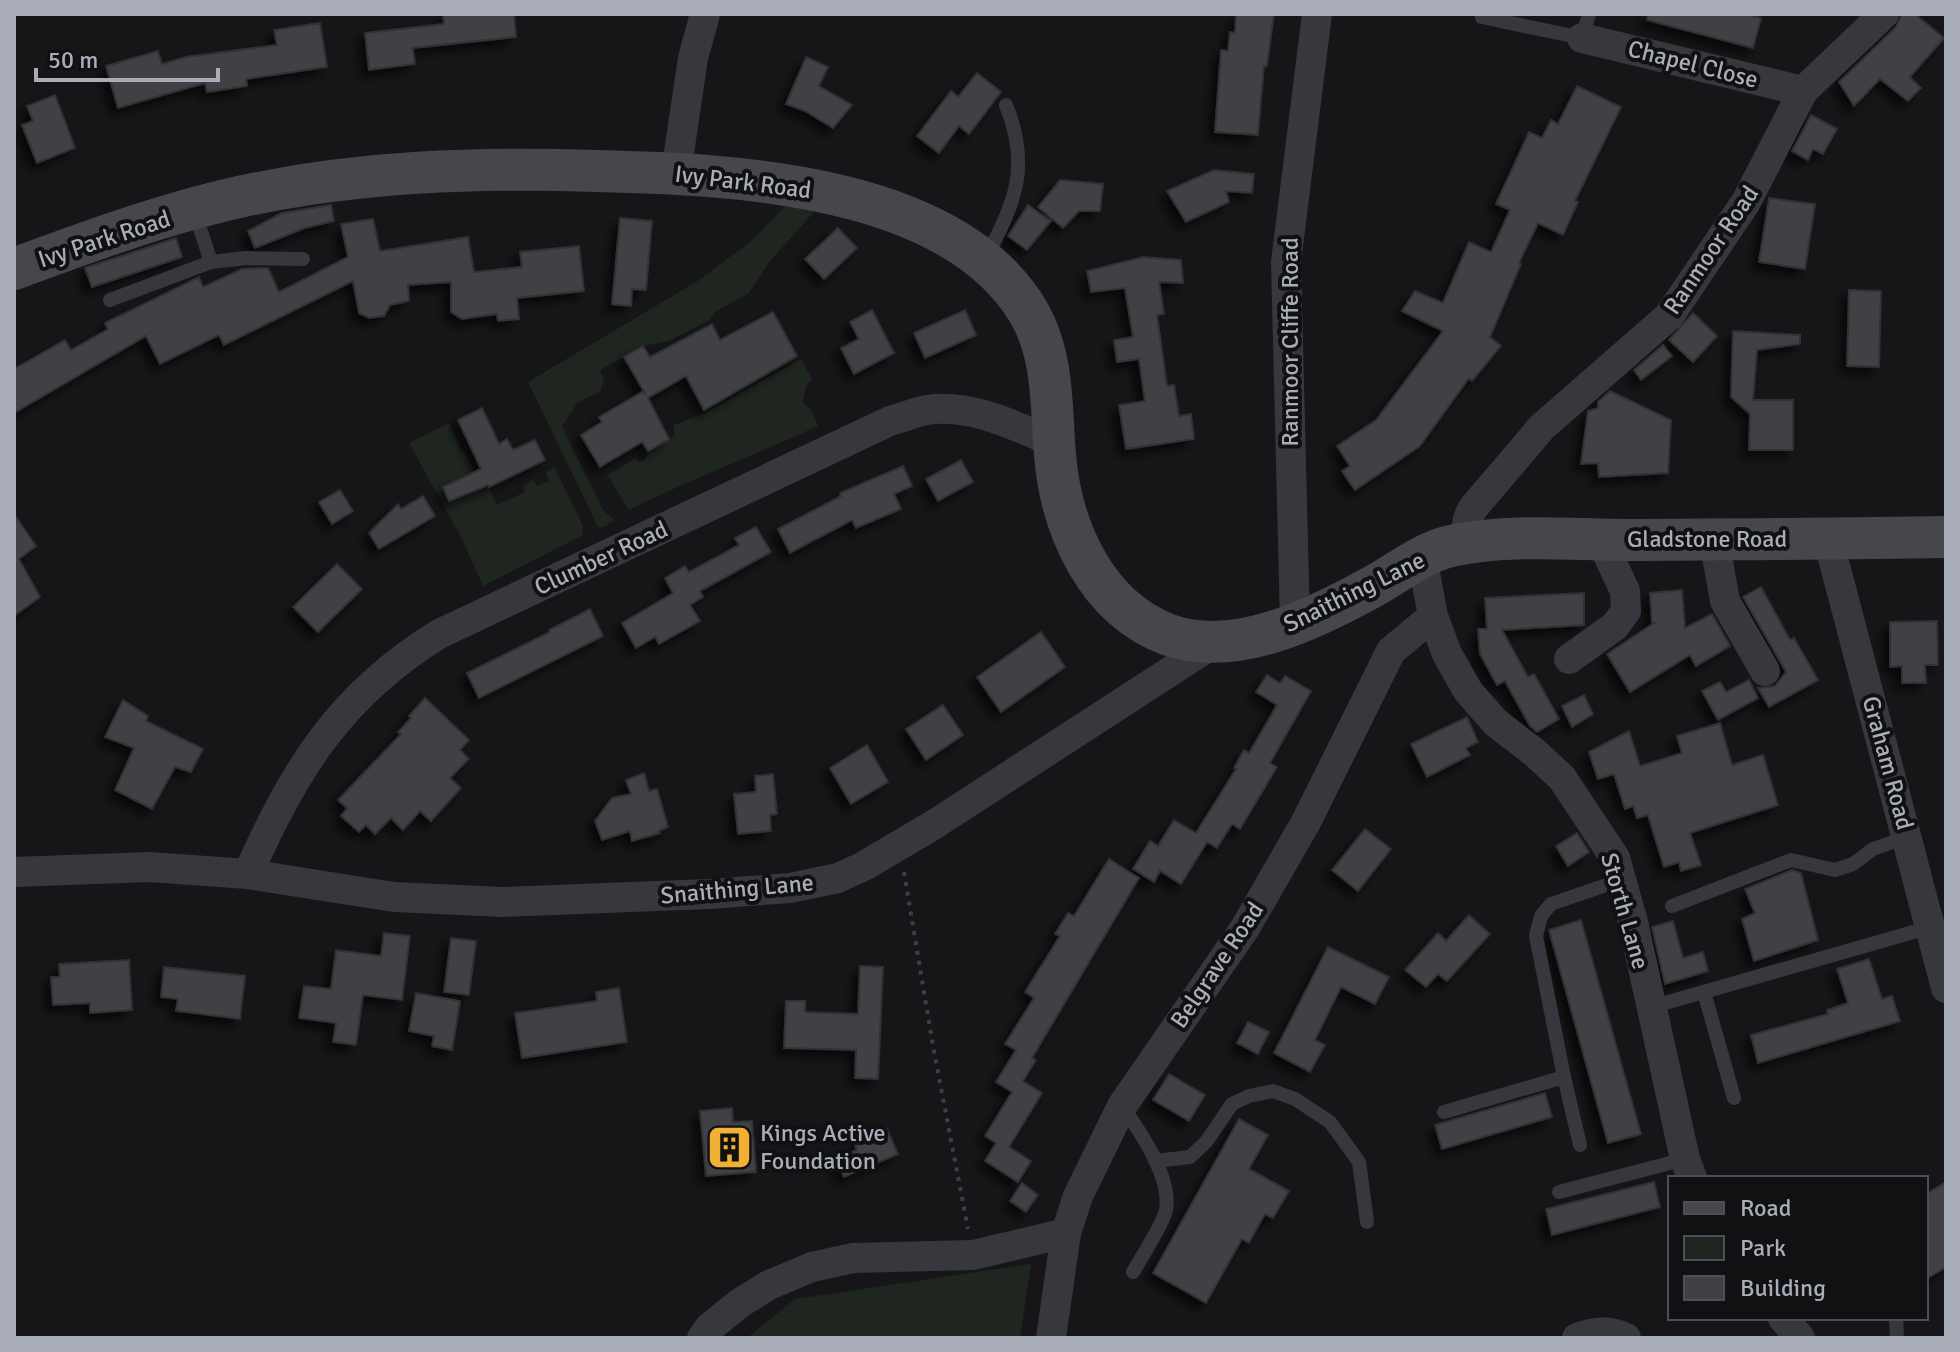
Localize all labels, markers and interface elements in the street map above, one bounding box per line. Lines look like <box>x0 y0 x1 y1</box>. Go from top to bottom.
scale bar <box>36 32 218 82</box>
street label: Chapel Close <box>1625 33 1761 95</box>
text: 50 m <box>48 45 98 75</box>
street label: Ivy Park Road <box>673 159 813 205</box>
street label: Ranmoor Road <box>1657 180 1765 320</box>
street label: Ivy Park Road <box>34 204 174 274</box>
street label: Ranmoor Cliffe Road <box>1275 237 1305 447</box>
street label: Clumber Road <box>530 514 672 602</box>
street label: Gladstone Road <box>1627 524 1787 554</box>
street label: Snaithing Lane <box>1278 545 1430 639</box>
street label: Graham Road <box>1856 693 1920 833</box>
street label: Storth Lane <box>1594 849 1656 973</box>
street label: Snaithing Lane <box>659 867 815 911</box>
street label: Belgrave Road <box>1164 896 1270 1034</box>
place label: Kings Active Foundation <box>760 1118 886 1176</box>
building icon: Kings Active Foundation <box>705 1123 753 1171</box>
legend <box>1668 1176 1928 1320</box>
text: Road <box>1740 1193 1791 1223</box>
text: Park <box>1740 1233 1786 1263</box>
text: Building <box>1740 1273 1826 1303</box>

